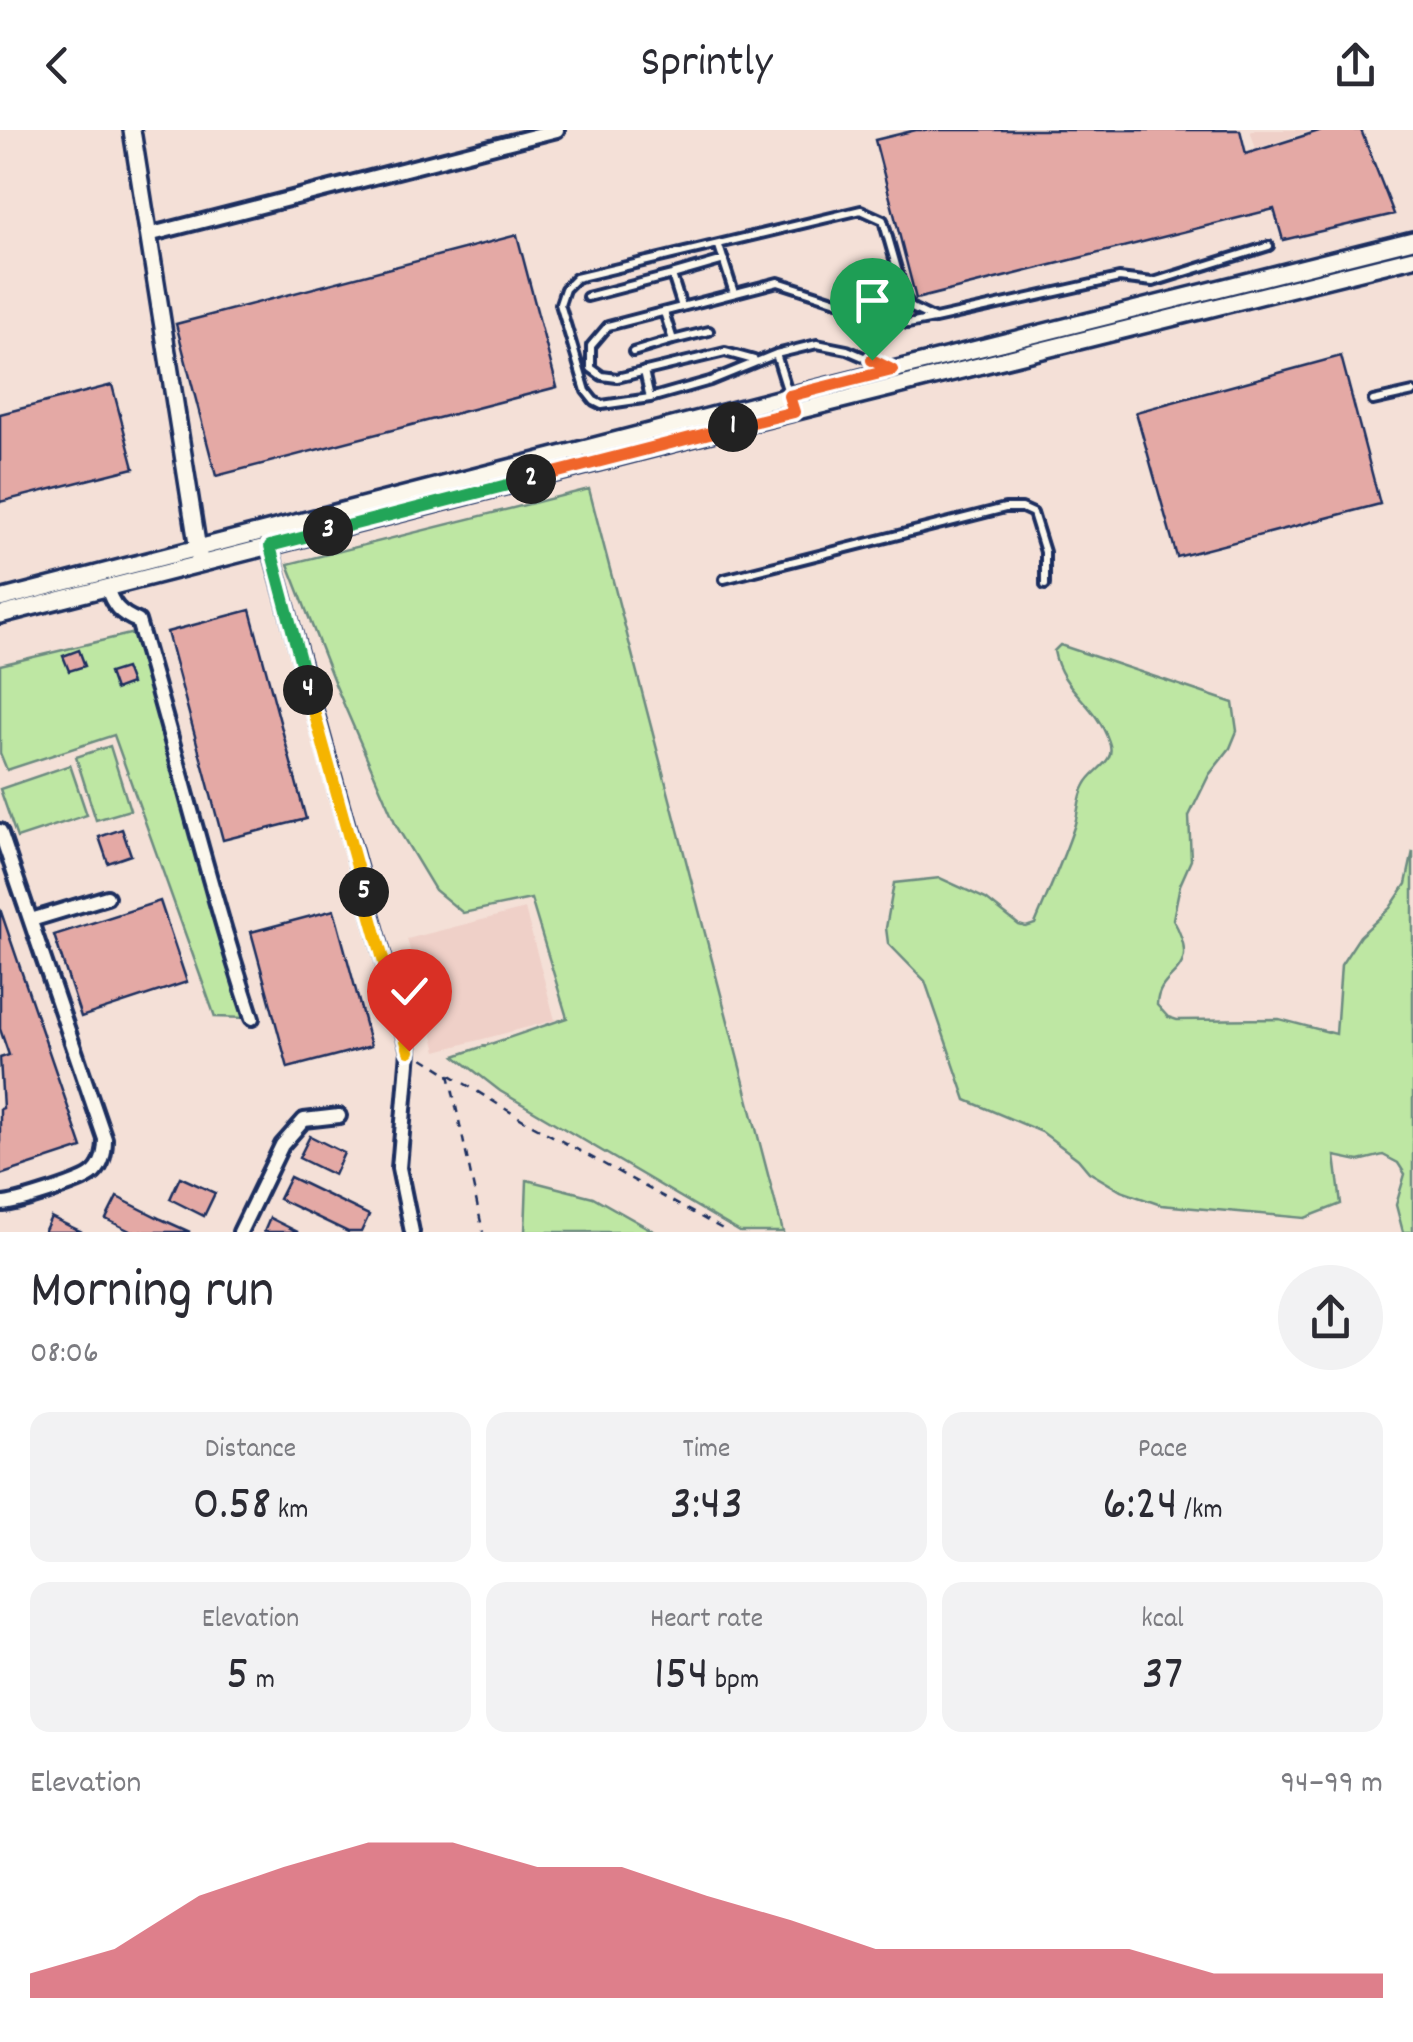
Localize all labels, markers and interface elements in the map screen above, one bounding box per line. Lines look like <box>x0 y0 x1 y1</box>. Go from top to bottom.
text: Sprintly <box>641 33 772 97</box>
icon: back <box>30 38 85 93</box>
icon: share <box>1328 38 1383 93</box>
pin <box>830 258 915 361</box>
icon: arrive <box>845 273 900 328</box>
pin: 1 <box>708 402 758 452</box>
text: 1 <box>730 407 736 447</box>
pin: 2 <box>506 454 556 504</box>
text: 2 <box>525 459 537 499</box>
pin: 3 <box>303 506 353 556</box>
text: 3 <box>322 511 334 551</box>
pin: 4 <box>283 665 333 715</box>
text: 4 <box>302 670 314 710</box>
pin: 5 <box>339 867 389 917</box>
text: 5 <box>358 872 370 912</box>
pin <box>367 949 452 1052</box>
icon: check <box>382 964 437 1019</box>
text: Morning run <box>30 1255 274 1334</box>
button: share <box>1278 1265 1383 1370</box>
text: 08:06 <box>30 1332 99 1378</box>
text: Distance <box>205 1431 296 1471</box>
text: Time <box>683 1431 730 1471</box>
text: Pace <box>1138 1431 1187 1471</box>
text: 0.58 <box>193 1471 271 1543</box>
text: 3:43 <box>670 1471 743 1543</box>
text: 6:24 <box>1102 1471 1178 1543</box>
text: km <box>271 1492 308 1532</box>
text: /km <box>1178 1492 1223 1532</box>
text: Elevation <box>202 1601 299 1641</box>
text: Heart rate <box>650 1601 763 1641</box>
text: kcal <box>1141 1601 1184 1641</box>
text: 5 <box>226 1641 249 1713</box>
text: 154 <box>654 1641 709 1713</box>
text: 37 <box>1142 1641 1183 1713</box>
text: m <box>249 1662 275 1702</box>
text: bpm <box>709 1662 759 1702</box>
text: Elevation <box>30 1762 141 1808</box>
text: 94–99 m <box>1281 1762 1383 1808</box>

